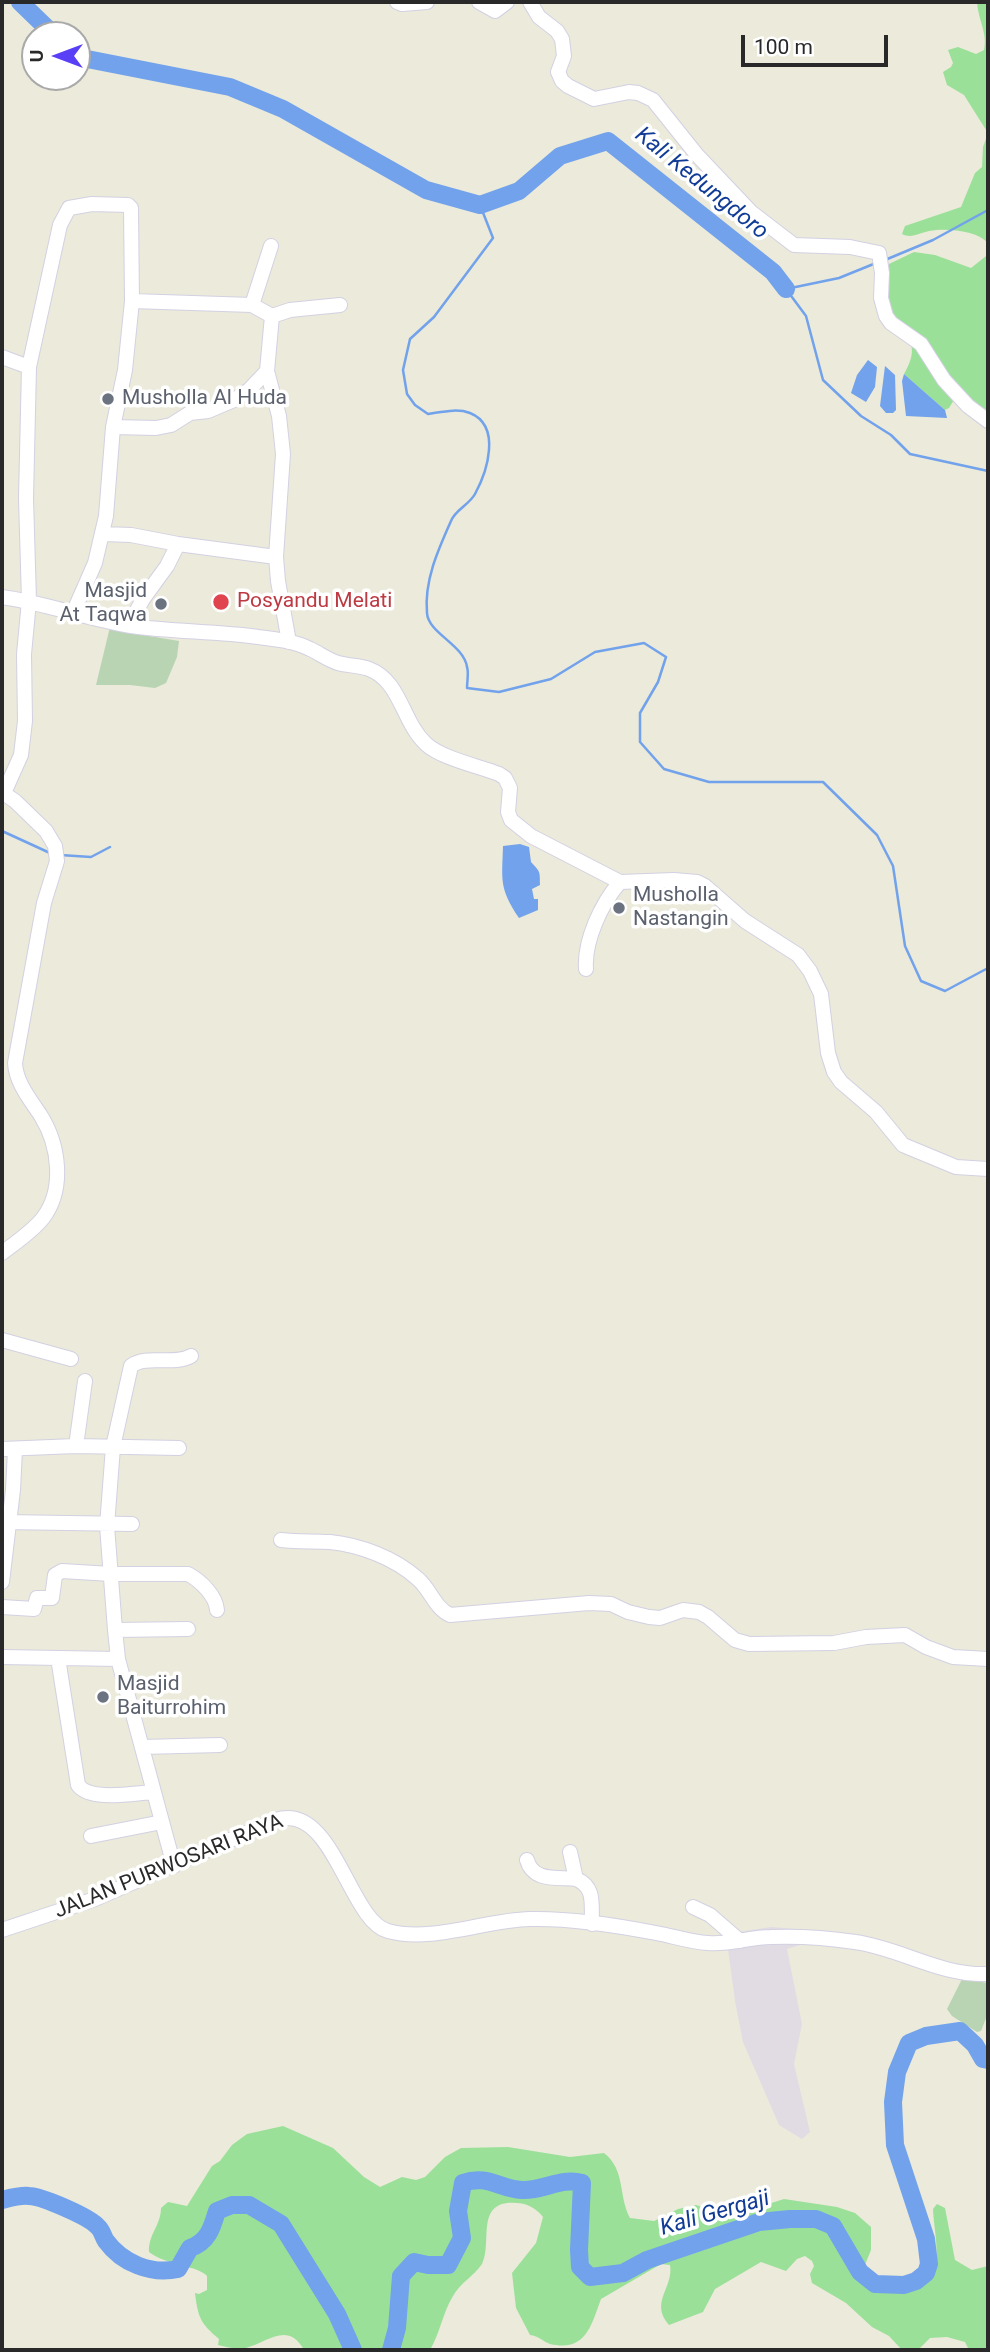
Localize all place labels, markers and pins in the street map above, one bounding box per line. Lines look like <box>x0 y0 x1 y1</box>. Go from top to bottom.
place label: Musholla Al Huda <box>122 386 287 412</box>
marker: Musholla Al Huda <box>100 391 116 407</box>
place label: Masjid At Taqwa <box>59 579 147 629</box>
place label: Posyandu Melati <box>237 589 392 615</box>
marker: Posyandu Melati <box>211 592 231 612</box>
marker: Masjid At Taqwa <box>153 596 169 612</box>
place label: Musholla Nastangin <box>633 883 729 933</box>
marker: Musholla Nastangin <box>611 900 627 916</box>
place label: Masjid Baiturrohim <box>117 1672 226 1722</box>
marker: Masjid Baiturrohim <box>95 1689 111 1705</box>

